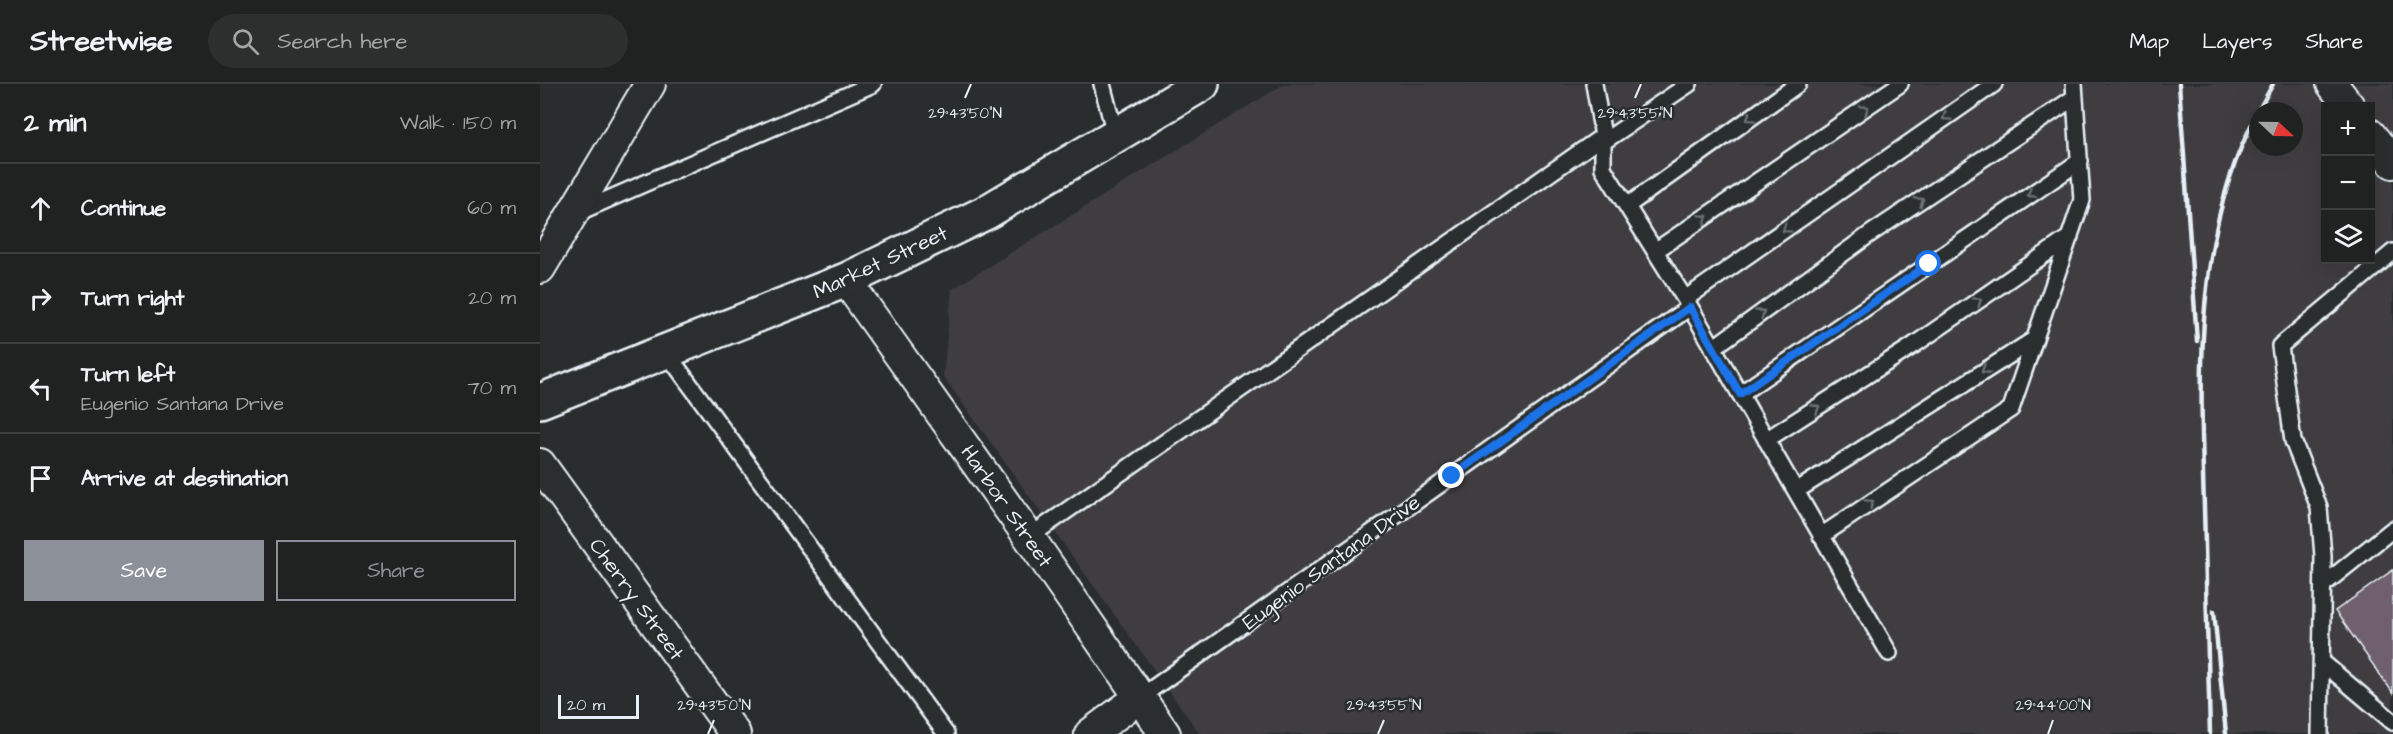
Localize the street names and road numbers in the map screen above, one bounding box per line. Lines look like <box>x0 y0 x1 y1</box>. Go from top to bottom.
street label: Market Street <box>808 218 953 306</box>
street label: Harbor Street <box>954 439 1060 574</box>
street label: Eugenio Santana Drive <box>1237 488 1427 638</box>
street label: Cherry Street <box>581 532 691 668</box>

